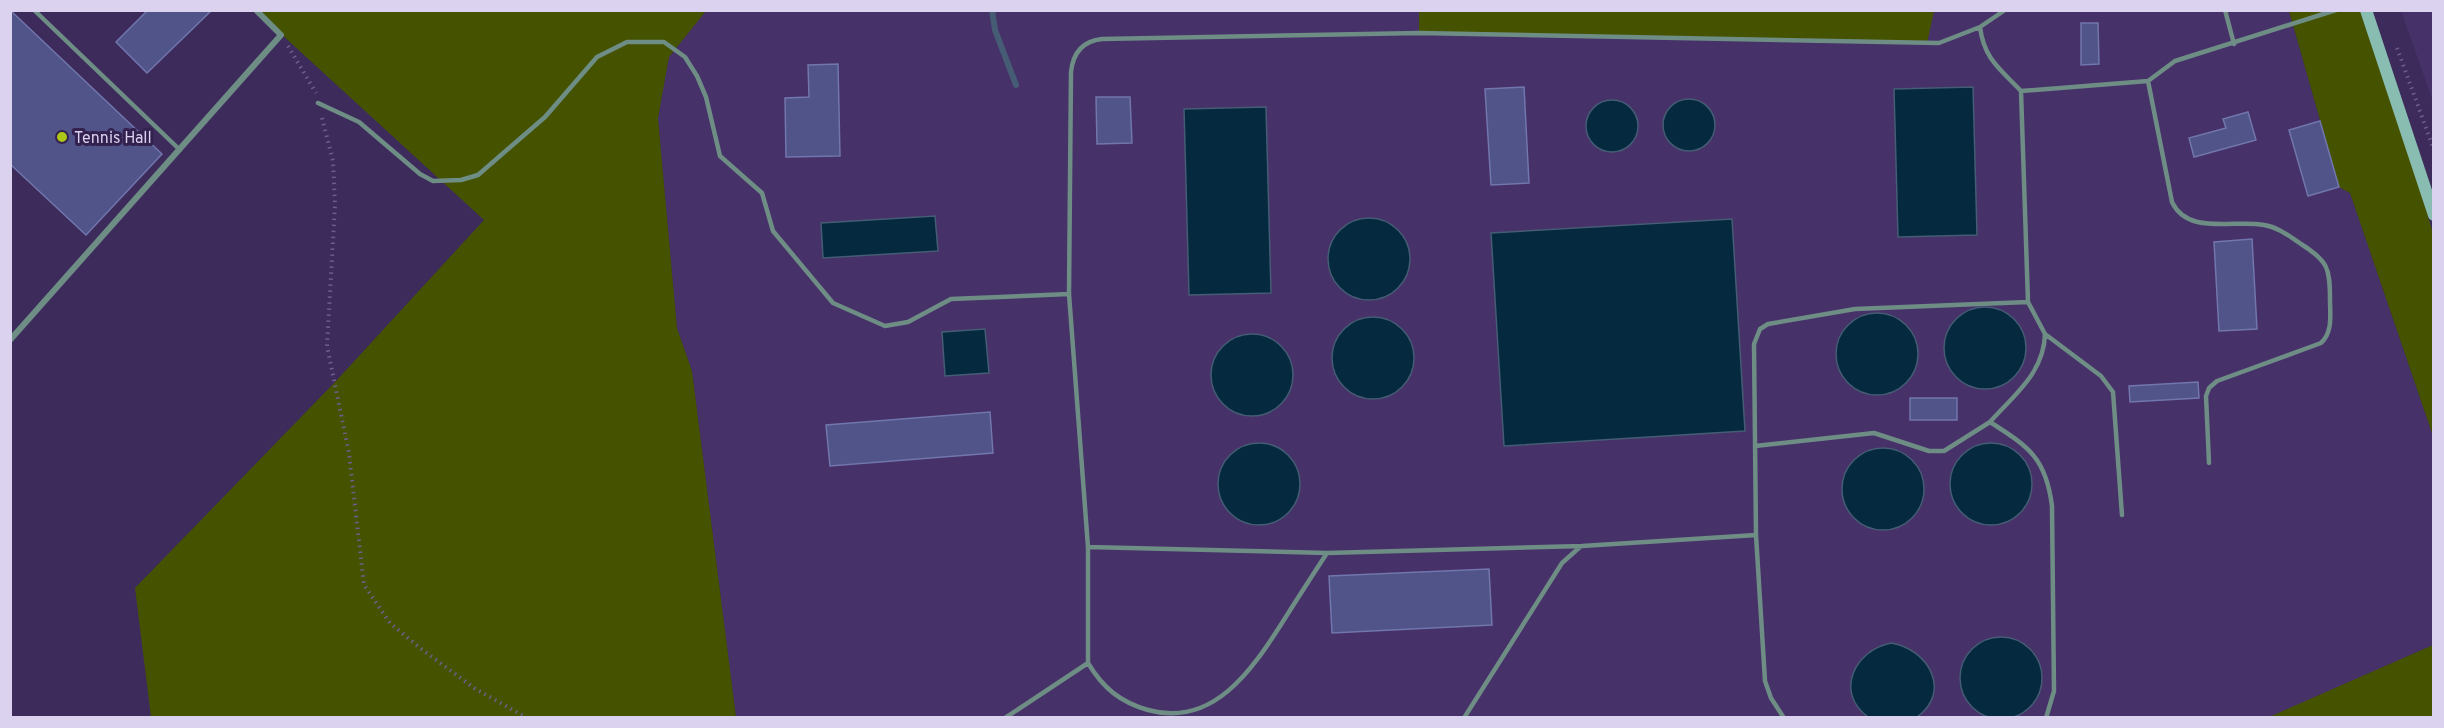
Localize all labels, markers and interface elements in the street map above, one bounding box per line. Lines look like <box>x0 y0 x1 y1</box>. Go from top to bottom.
place label: Tennis Hall <box>74 129 152 149</box>
marker: Tennis Hall <box>55 130 69 144</box>

